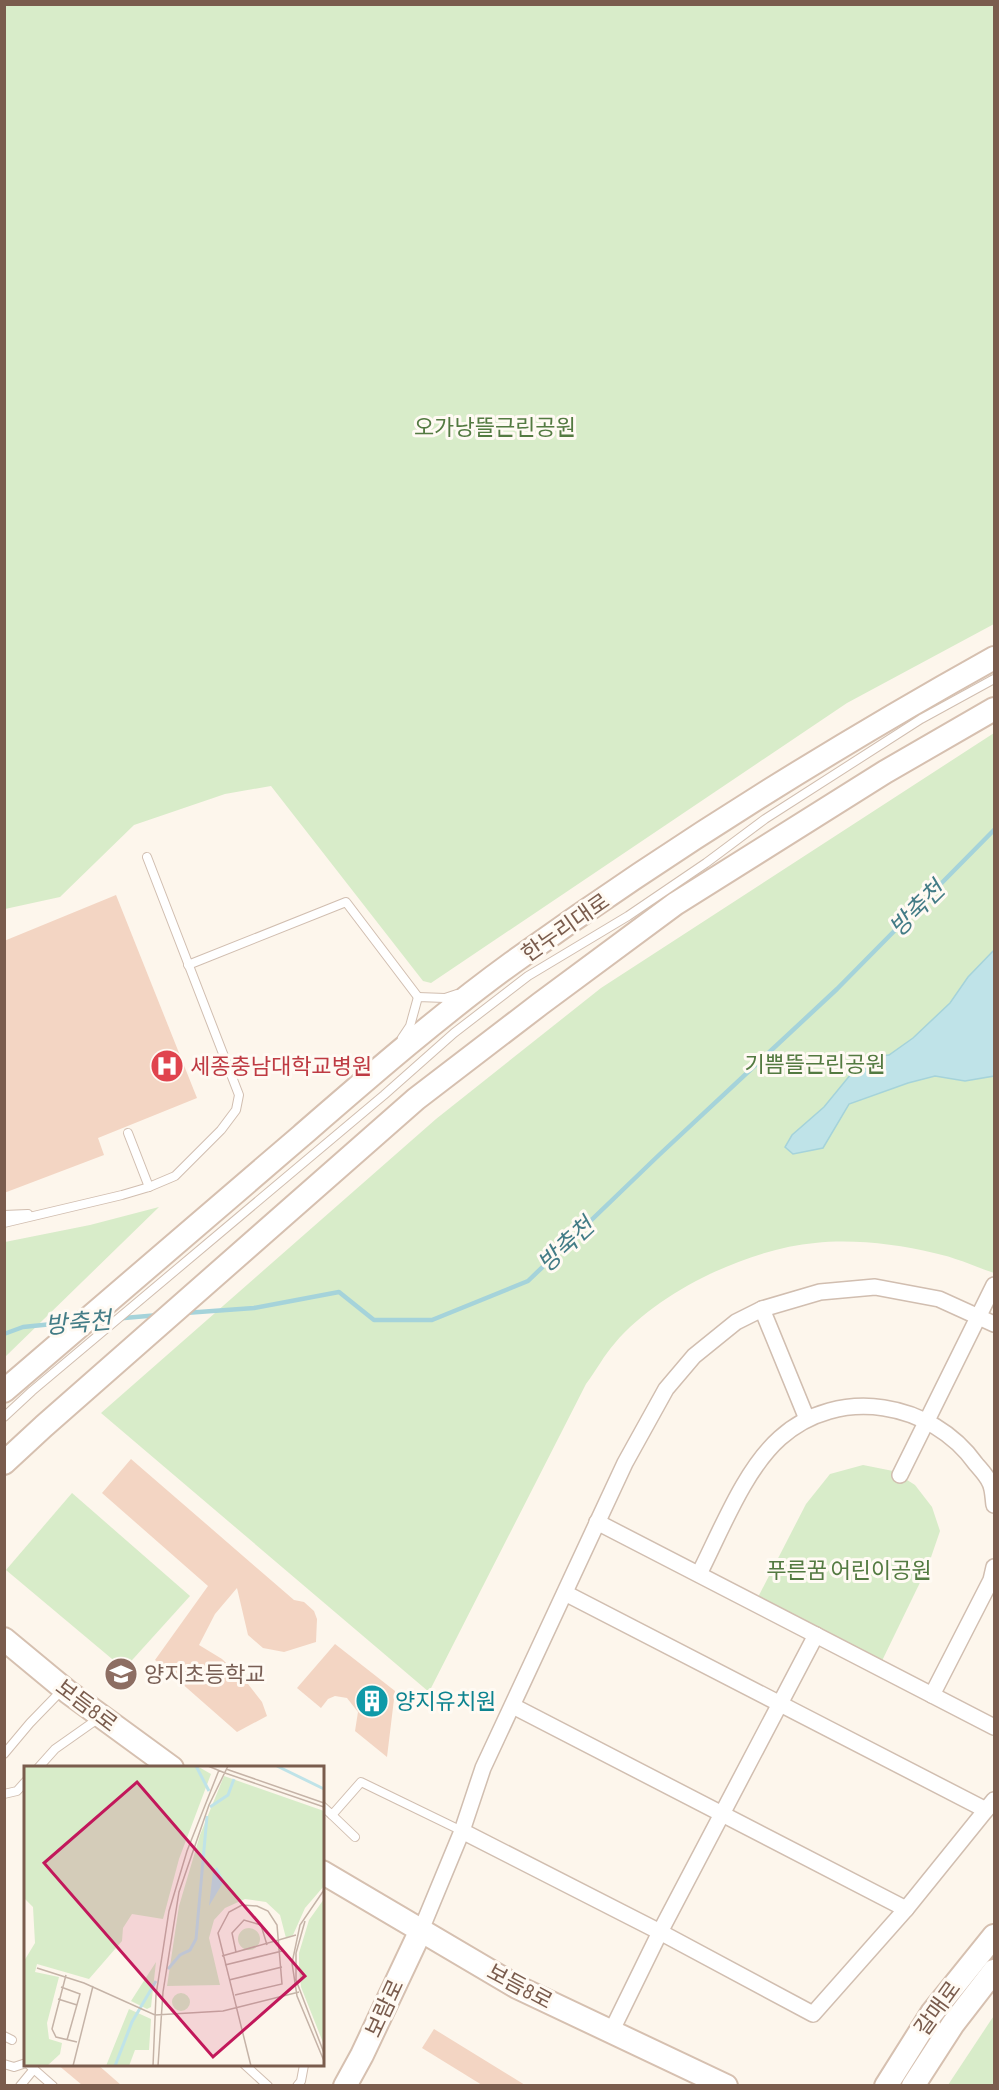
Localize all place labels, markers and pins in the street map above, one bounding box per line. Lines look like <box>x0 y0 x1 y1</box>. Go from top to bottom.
hospital icon: 세종충남대학교병원 <box>149 1048 185 1084</box>
place label: 세종충남대학교병원 <box>190 1054 372 1081</box>
school or university icon: 양지초등학교 <box>103 1656 139 1692</box>
place label: 양지초등학교 <box>144 1662 265 1689</box>
building icon: 양지유치원 <box>354 1683 390 1719</box>
place label: 양지유치원 <box>395 1689 496 1716</box>

